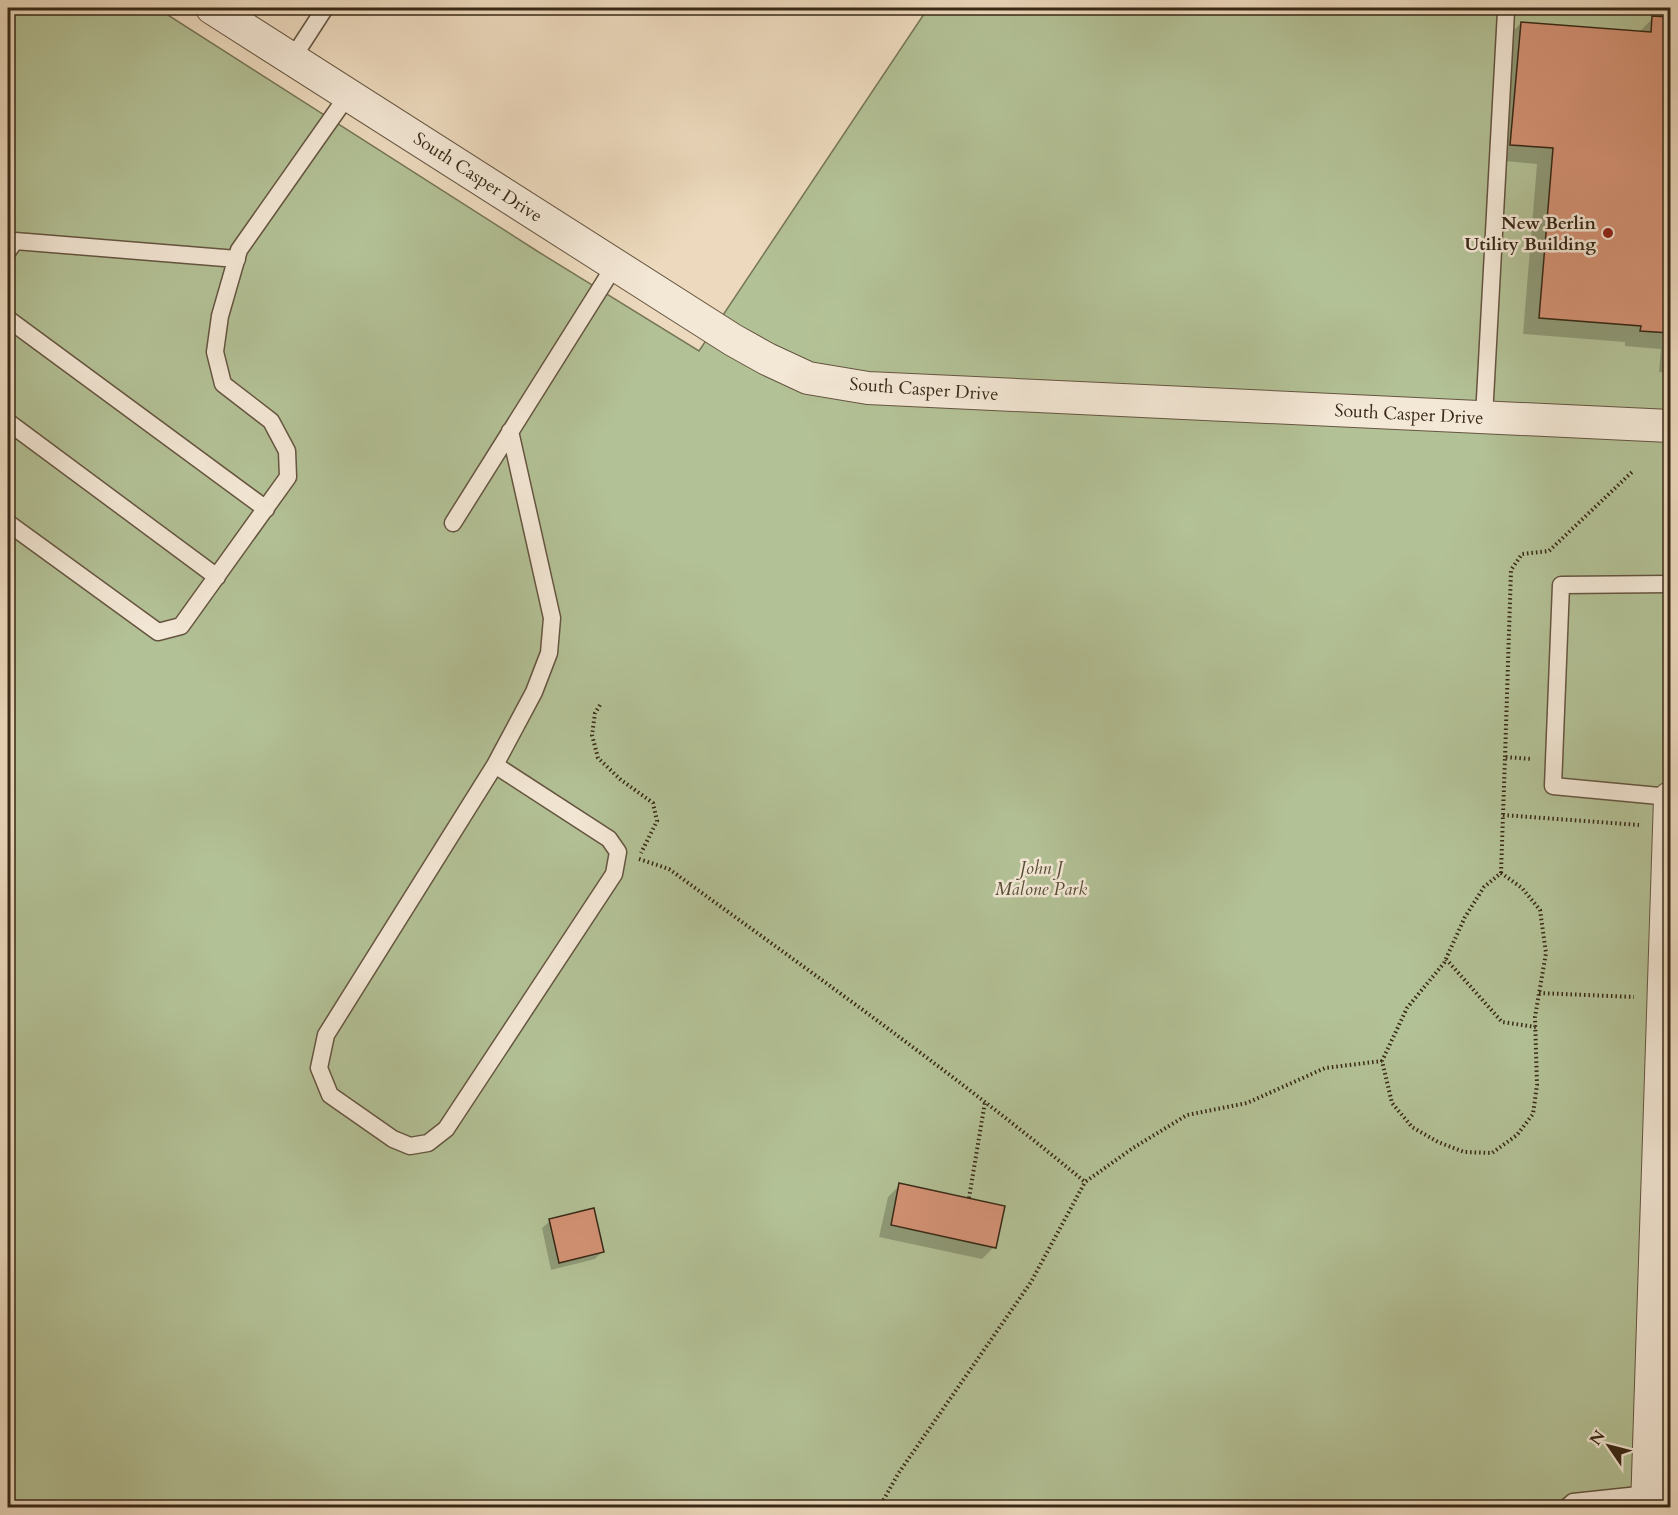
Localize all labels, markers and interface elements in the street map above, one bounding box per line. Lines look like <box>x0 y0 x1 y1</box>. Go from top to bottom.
street label: South Casper Drive <box>408 126 547 229</box>
place label: New Berlin Utility Building <box>1464 211 1596 257</box>
marker: New Berlin Utility Building <box>1601 226 1615 240</box>
street label: South Casper Drive <box>849 372 999 407</box>
street label: South Casper Drive <box>1334 398 1484 431</box>
park label: John J Malone Park <box>995 856 1087 902</box>
north arrow <box>1579 1416 1639 1476</box>
text: N <box>1585 1426 1611 1450</box>

